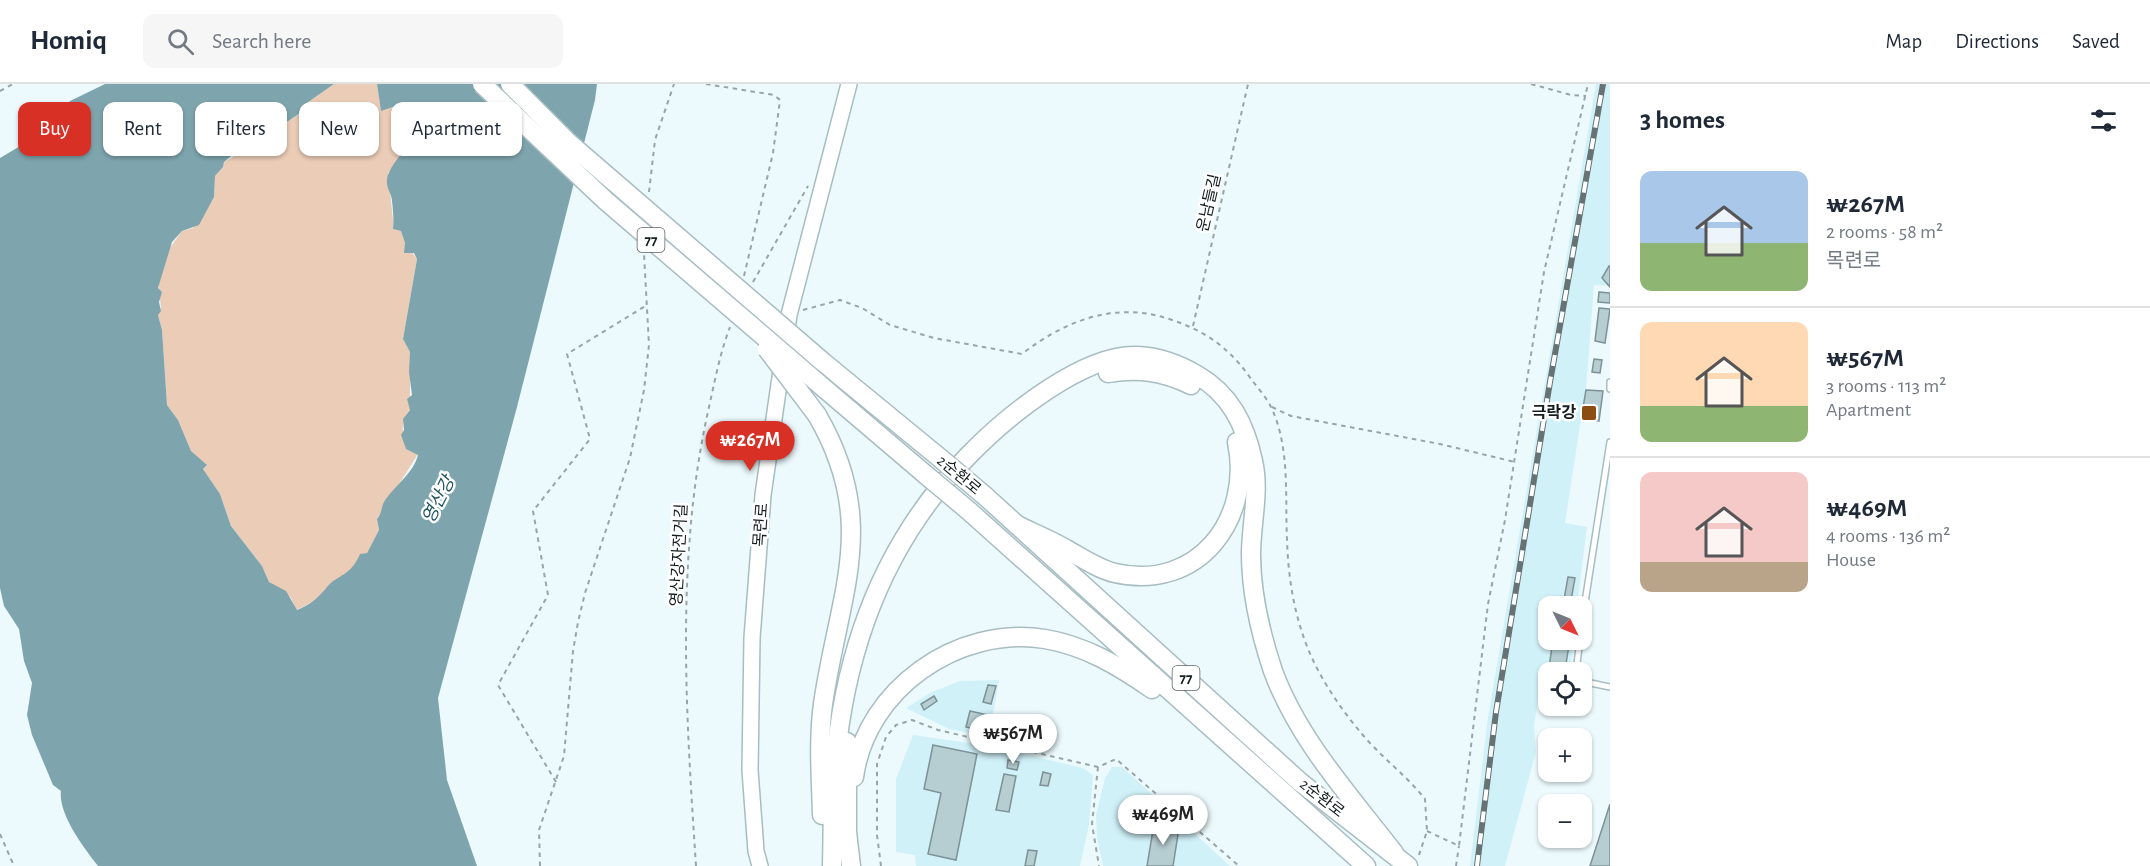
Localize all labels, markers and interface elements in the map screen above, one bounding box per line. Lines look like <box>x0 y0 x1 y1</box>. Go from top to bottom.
search box <box>143 14 563 68</box>
icon: search <box>164 25 197 58</box>
text: Homiq <box>30 27 107 55</box>
text: Search here <box>212 30 312 52</box>
text: Map <box>1886 31 1922 52</box>
text: Directions <box>1955 31 2039 52</box>
text: Saved <box>2072 31 2120 52</box>
chip: Buy <box>18 102 91 156</box>
chip: Rent <box>103 102 183 156</box>
chip: Filters <box>195 102 287 156</box>
chip: New <box>299 102 379 156</box>
chip: Apartment <box>391 102 522 156</box>
icon: filters <box>2087 104 2120 137</box>
text: 3 homes <box>1640 107 1725 133</box>
street label: 운남들길 <box>1195 173 1223 233</box>
text: ₩267M <box>1826 191 1905 217</box>
icon: home <box>1688 195 1760 267</box>
text: 2 rooms · 58 m² <box>1826 222 1943 242</box>
road number: 77 <box>638 228 664 252</box>
text: 목련로 <box>1826 251 1881 271</box>
text: ₩567M <box>1826 345 1904 371</box>
icon: home <box>1688 346 1760 418</box>
text: 3 rooms · 113 m² <box>1826 376 1946 396</box>
text: Apartment <box>1826 400 1911 420</box>
place label: 극락강 <box>1532 404 1576 421</box>
marker: 극락강 <box>1580 404 1598 422</box>
pin: ₩267M <box>708 421 792 472</box>
text: ₩267M <box>720 430 780 450</box>
street label: 2순환로 <box>934 452 985 498</box>
water label: 영산강 <box>419 471 459 526</box>
text: ₩469M <box>1826 495 1907 521</box>
icon: home <box>1688 496 1760 568</box>
street label: 목련로 <box>751 502 771 548</box>
street label: 영산강자전거길 <box>668 503 690 607</box>
text: 4 rooms · 136 m² <box>1826 526 1950 546</box>
text: House <box>1826 550 1876 570</box>
north arrow <box>1538 596 1592 650</box>
map controls <box>1538 596 1592 848</box>
button: locate <box>1538 662 1592 716</box>
road number: 77 <box>1172 666 1200 690</box>
pin: ₩567M <box>971 714 1055 765</box>
text: ₩567M <box>983 723 1043 743</box>
button: + <box>1538 728 1592 782</box>
street label: 2순환로 <box>1297 775 1348 820</box>
button: − <box>1538 794 1592 848</box>
pin: ₩469M <box>1121 795 1205 846</box>
text: ₩469M <box>1132 804 1194 824</box>

